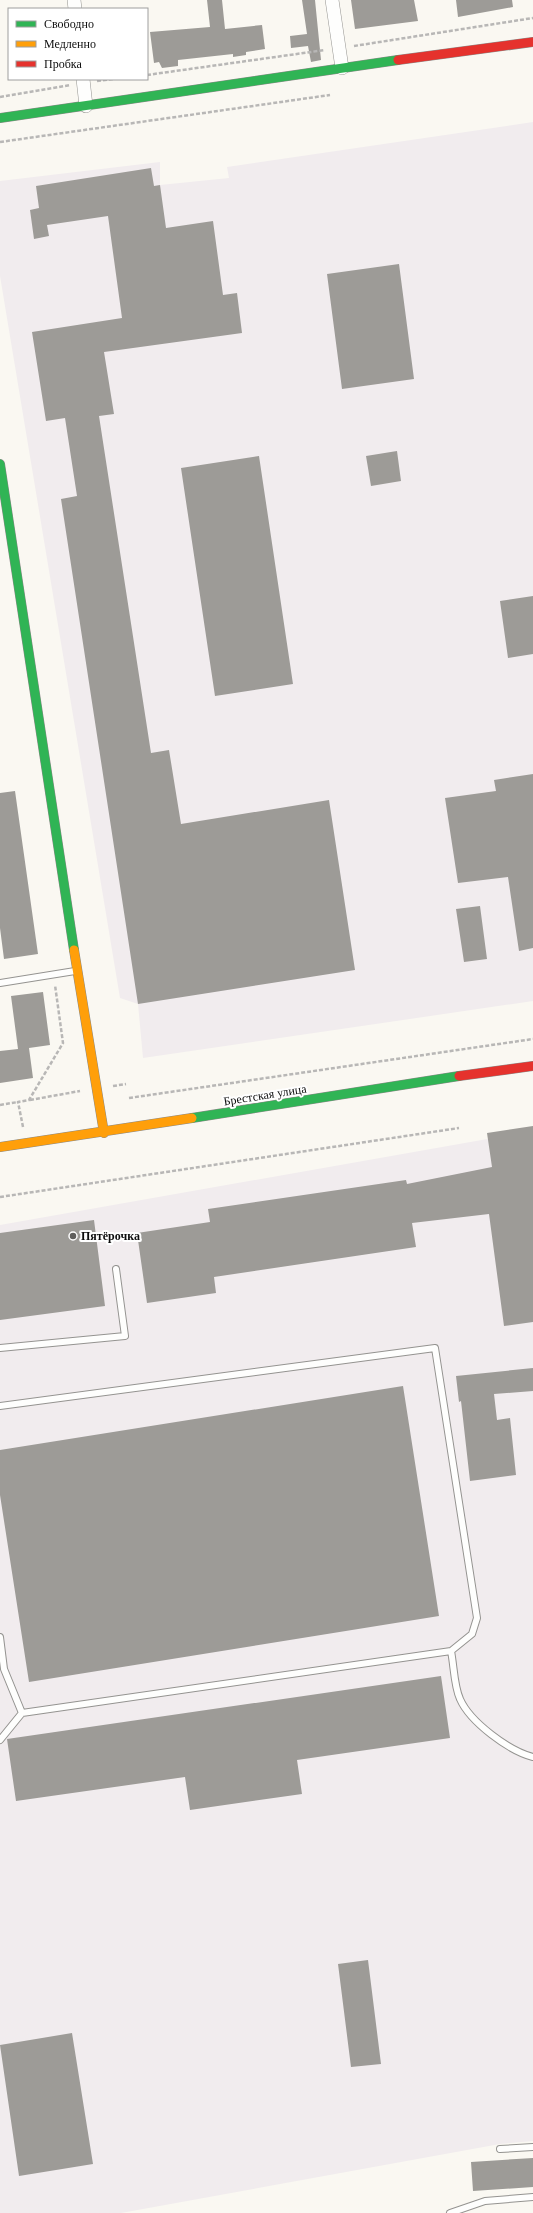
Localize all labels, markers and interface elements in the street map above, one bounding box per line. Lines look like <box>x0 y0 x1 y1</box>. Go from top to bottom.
legend <box>8 8 148 80</box>
text: Свободно <box>44 17 94 31</box>
text: Медленно <box>44 37 96 51</box>
text: Пробка <box>44 57 82 71</box>
street label: Брестская улица <box>223 1081 308 1108</box>
place label: Пятёрочка <box>81 1229 140 1243</box>
marker: Пятёрочка <box>68 1231 78 1241</box>

